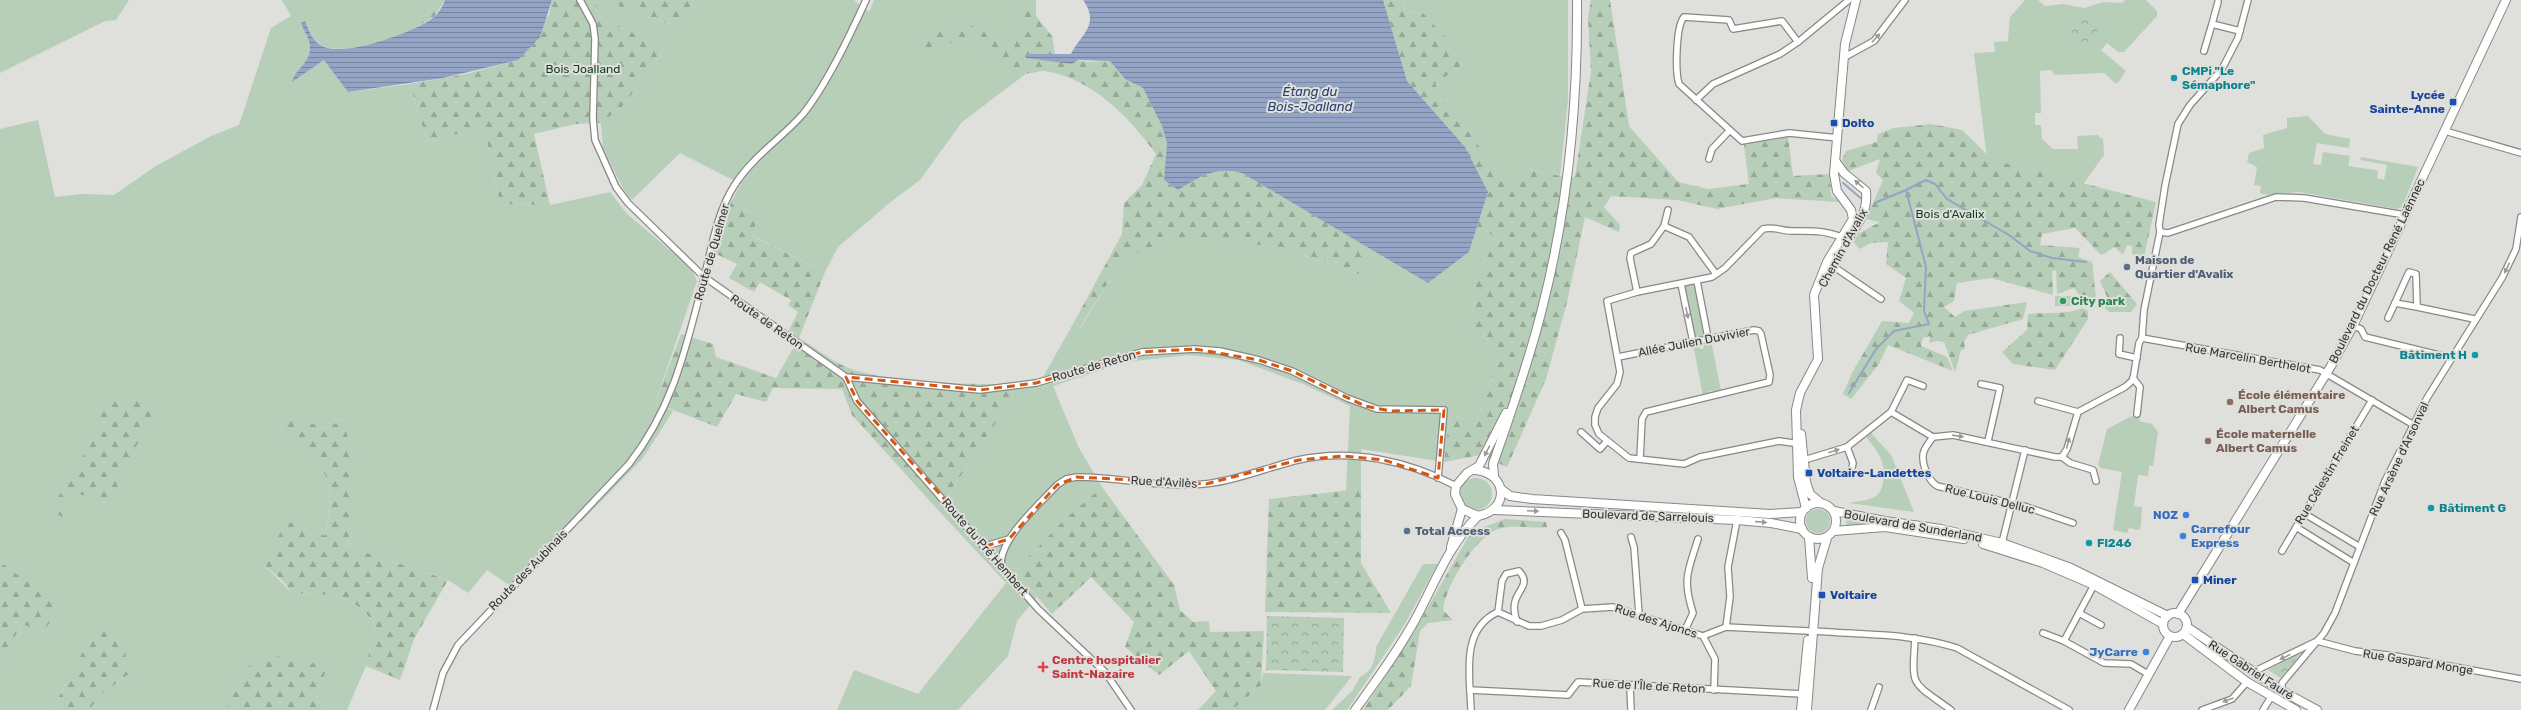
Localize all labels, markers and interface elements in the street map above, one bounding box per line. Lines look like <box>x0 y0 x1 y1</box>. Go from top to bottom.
one-way arrow <box>1871 33 1881 43</box>
park label: Bois Joalland <box>546 62 620 76</box>
place label: CMPi "Le Sémaphore" <box>2182 64 2256 92</box>
marker: CMPi "Le Sémaphore" <box>2169 73 2179 83</box>
water label: Étang du Bois-Joalland <box>1268 84 1353 114</box>
place label: Lycée Sainte-Anne <box>2370 88 2445 116</box>
marker: Lycée Sainte-Anne <box>2448 97 2458 107</box>
place label: Dolto <box>1842 116 1874 130</box>
marker: Dolto <box>1829 118 1839 128</box>
street label: Boulevard du Docteur René Laënnec <box>2326 176 2428 366</box>
one-way arrow <box>1854 180 1864 189</box>
street label: Route de Quelmer <box>691 202 733 302</box>
street label: Chemin d'Avalix <box>1816 206 1871 290</box>
park label: Bois d'Avalix <box>1916 207 1985 221</box>
place label: Maison de Quartier d'Avalix <box>2135 253 2233 281</box>
marker: Maison de Quartier d'Avalix <box>2122 262 2132 272</box>
one-way arrow <box>2504 262 2511 273</box>
street label: Route de Reton <box>728 291 806 353</box>
place label: City park <box>2071 294 2125 308</box>
marker: City park <box>2058 296 2068 306</box>
one-way arrow <box>1685 307 1691 319</box>
street label: Allée Julien Duvivier <box>1637 324 1752 360</box>
street label: Rue Marcelin Berthelot <box>2184 340 2312 376</box>
street label: Route de Reton <box>1051 347 1137 385</box>
place label: Bâtiment H <box>2400 348 2467 362</box>
marker: Bâtiment H <box>2470 350 2480 360</box>
place label: École élémentaire Albert Camus <box>2238 388 2345 416</box>
marker: École élémentaire Albert Camus <box>2225 397 2235 407</box>
street label: Rue Arsène d'Arsonval <box>2366 400 2432 518</box>
street label: Rue Célestin Freinet <box>2292 423 2362 527</box>
place label: École maternelle Albert Camus <box>2216 427 2316 455</box>
one-way arrow <box>1952 433 1964 439</box>
marker: École maternelle Albert Camus <box>2203 436 2213 446</box>
one-way arrow <box>2065 437 2071 449</box>
one-way arrow <box>1484 445 1490 457</box>
one-way arrow <box>1828 448 1840 454</box>
place label: Voltaire-Landettes <box>1817 466 1932 480</box>
marker: Voltaire-Landettes <box>1804 468 1814 478</box>
street label: Rue d'Avilès <box>1130 473 1198 491</box>
street label: Rue Louis Delluc <box>1944 481 2037 517</box>
street label: Route du Pré Hembert <box>939 495 1031 599</box>
place label: Bâtiment G <box>2439 501 2506 515</box>
marker: Bâtiment G <box>2426 503 2436 513</box>
street label: Boulevard de Sarrelouis <box>1582 507 1714 525</box>
street label: Boulevard de Sunderland <box>1843 507 1983 545</box>
one-way arrow <box>1527 508 1539 515</box>
place label: NOZ <box>2153 508 2178 522</box>
marker: NOZ <box>2181 510 2191 520</box>
one-way arrow <box>1755 518 1767 525</box>
place label: Carrefour Express <box>2191 522 2251 550</box>
place label: Total Access <box>1415 524 1491 538</box>
marker: Total Access <box>1402 526 1412 536</box>
street label: Route des Aubinais <box>486 527 570 613</box>
marker: Carrefour Express <box>2178 531 2188 541</box>
place label: Fl246 <box>2097 536 2132 550</box>
marker: Fl246 <box>2084 538 2094 548</box>
place label: Miner <box>2203 573 2237 587</box>
marker: Miner <box>2190 575 2200 585</box>
place label: Voltaire <box>1830 588 1877 602</box>
marker: Voltaire <box>1817 590 1827 600</box>
street label: Rue des Ajoncs <box>1613 601 1699 641</box>
street label: Rue Gabriel Fauré <box>2206 637 2296 703</box>
place label: JyCarre <box>2089 645 2138 659</box>
street label: Rue Gaspard Monge <box>2362 646 2474 678</box>
marker: JyCarre <box>2141 647 2151 657</box>
place label: Centre hospitalier Saint-Nazaire <box>1052 653 1161 681</box>
one-way arrow <box>2279 654 2291 660</box>
marker: Centre hospitalier Saint-Nazaire <box>1037 661 1049 673</box>
street label: Rue de l'Île de Reton <box>1592 676 1706 696</box>
one-way arrow <box>2221 697 2233 703</box>

